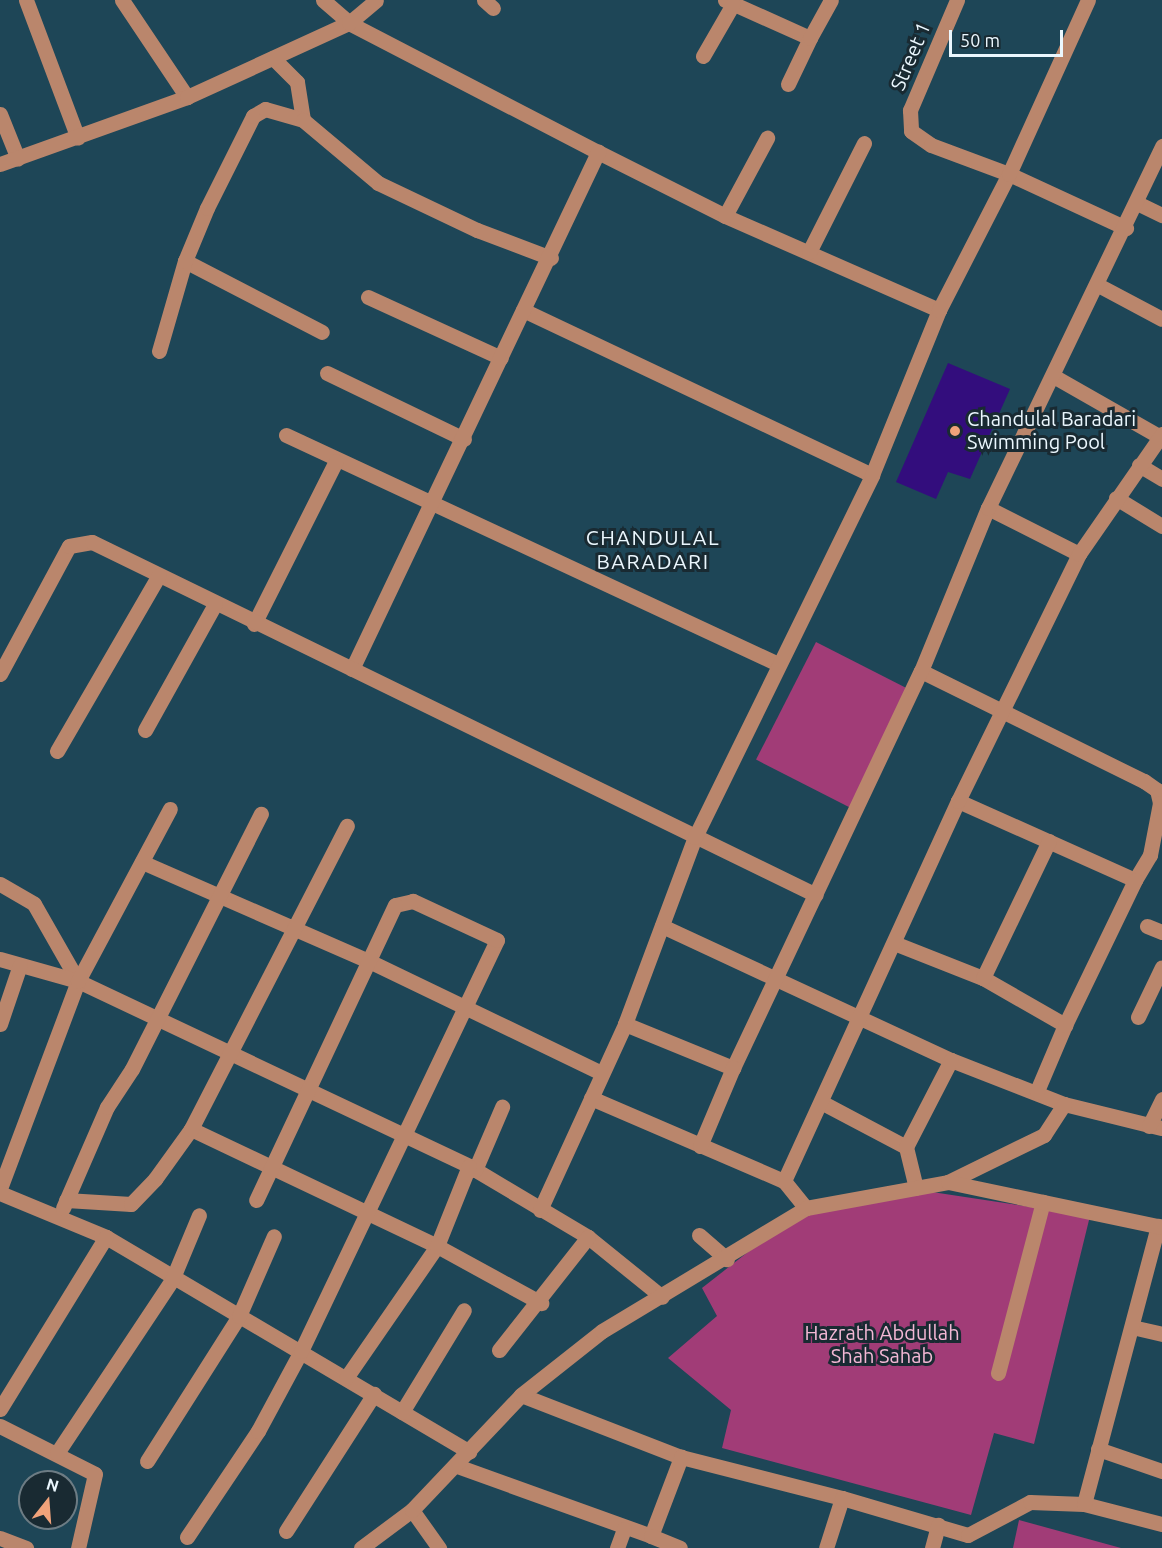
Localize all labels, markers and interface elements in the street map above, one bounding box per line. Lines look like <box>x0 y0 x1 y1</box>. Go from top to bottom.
street label: Street 1 <box>885 18 935 94</box>
scale bar <box>952 18 1066 56</box>
text: 50 m <box>960 30 1000 50</box>
place label: Chandulal Baradari Swimming Pool <box>967 407 1136 454</box>
marker: Chandulal Baradari Swimming Pool <box>948 424 962 438</box>
district label: CHANDULAL BARADARI <box>586 524 720 574</box>
park label: Hazrath Abdullah Shah Sahab <box>804 1320 960 1367</box>
north arrow <box>18 1470 78 1530</box>
text: N <box>44 1474 61 1495</box>

